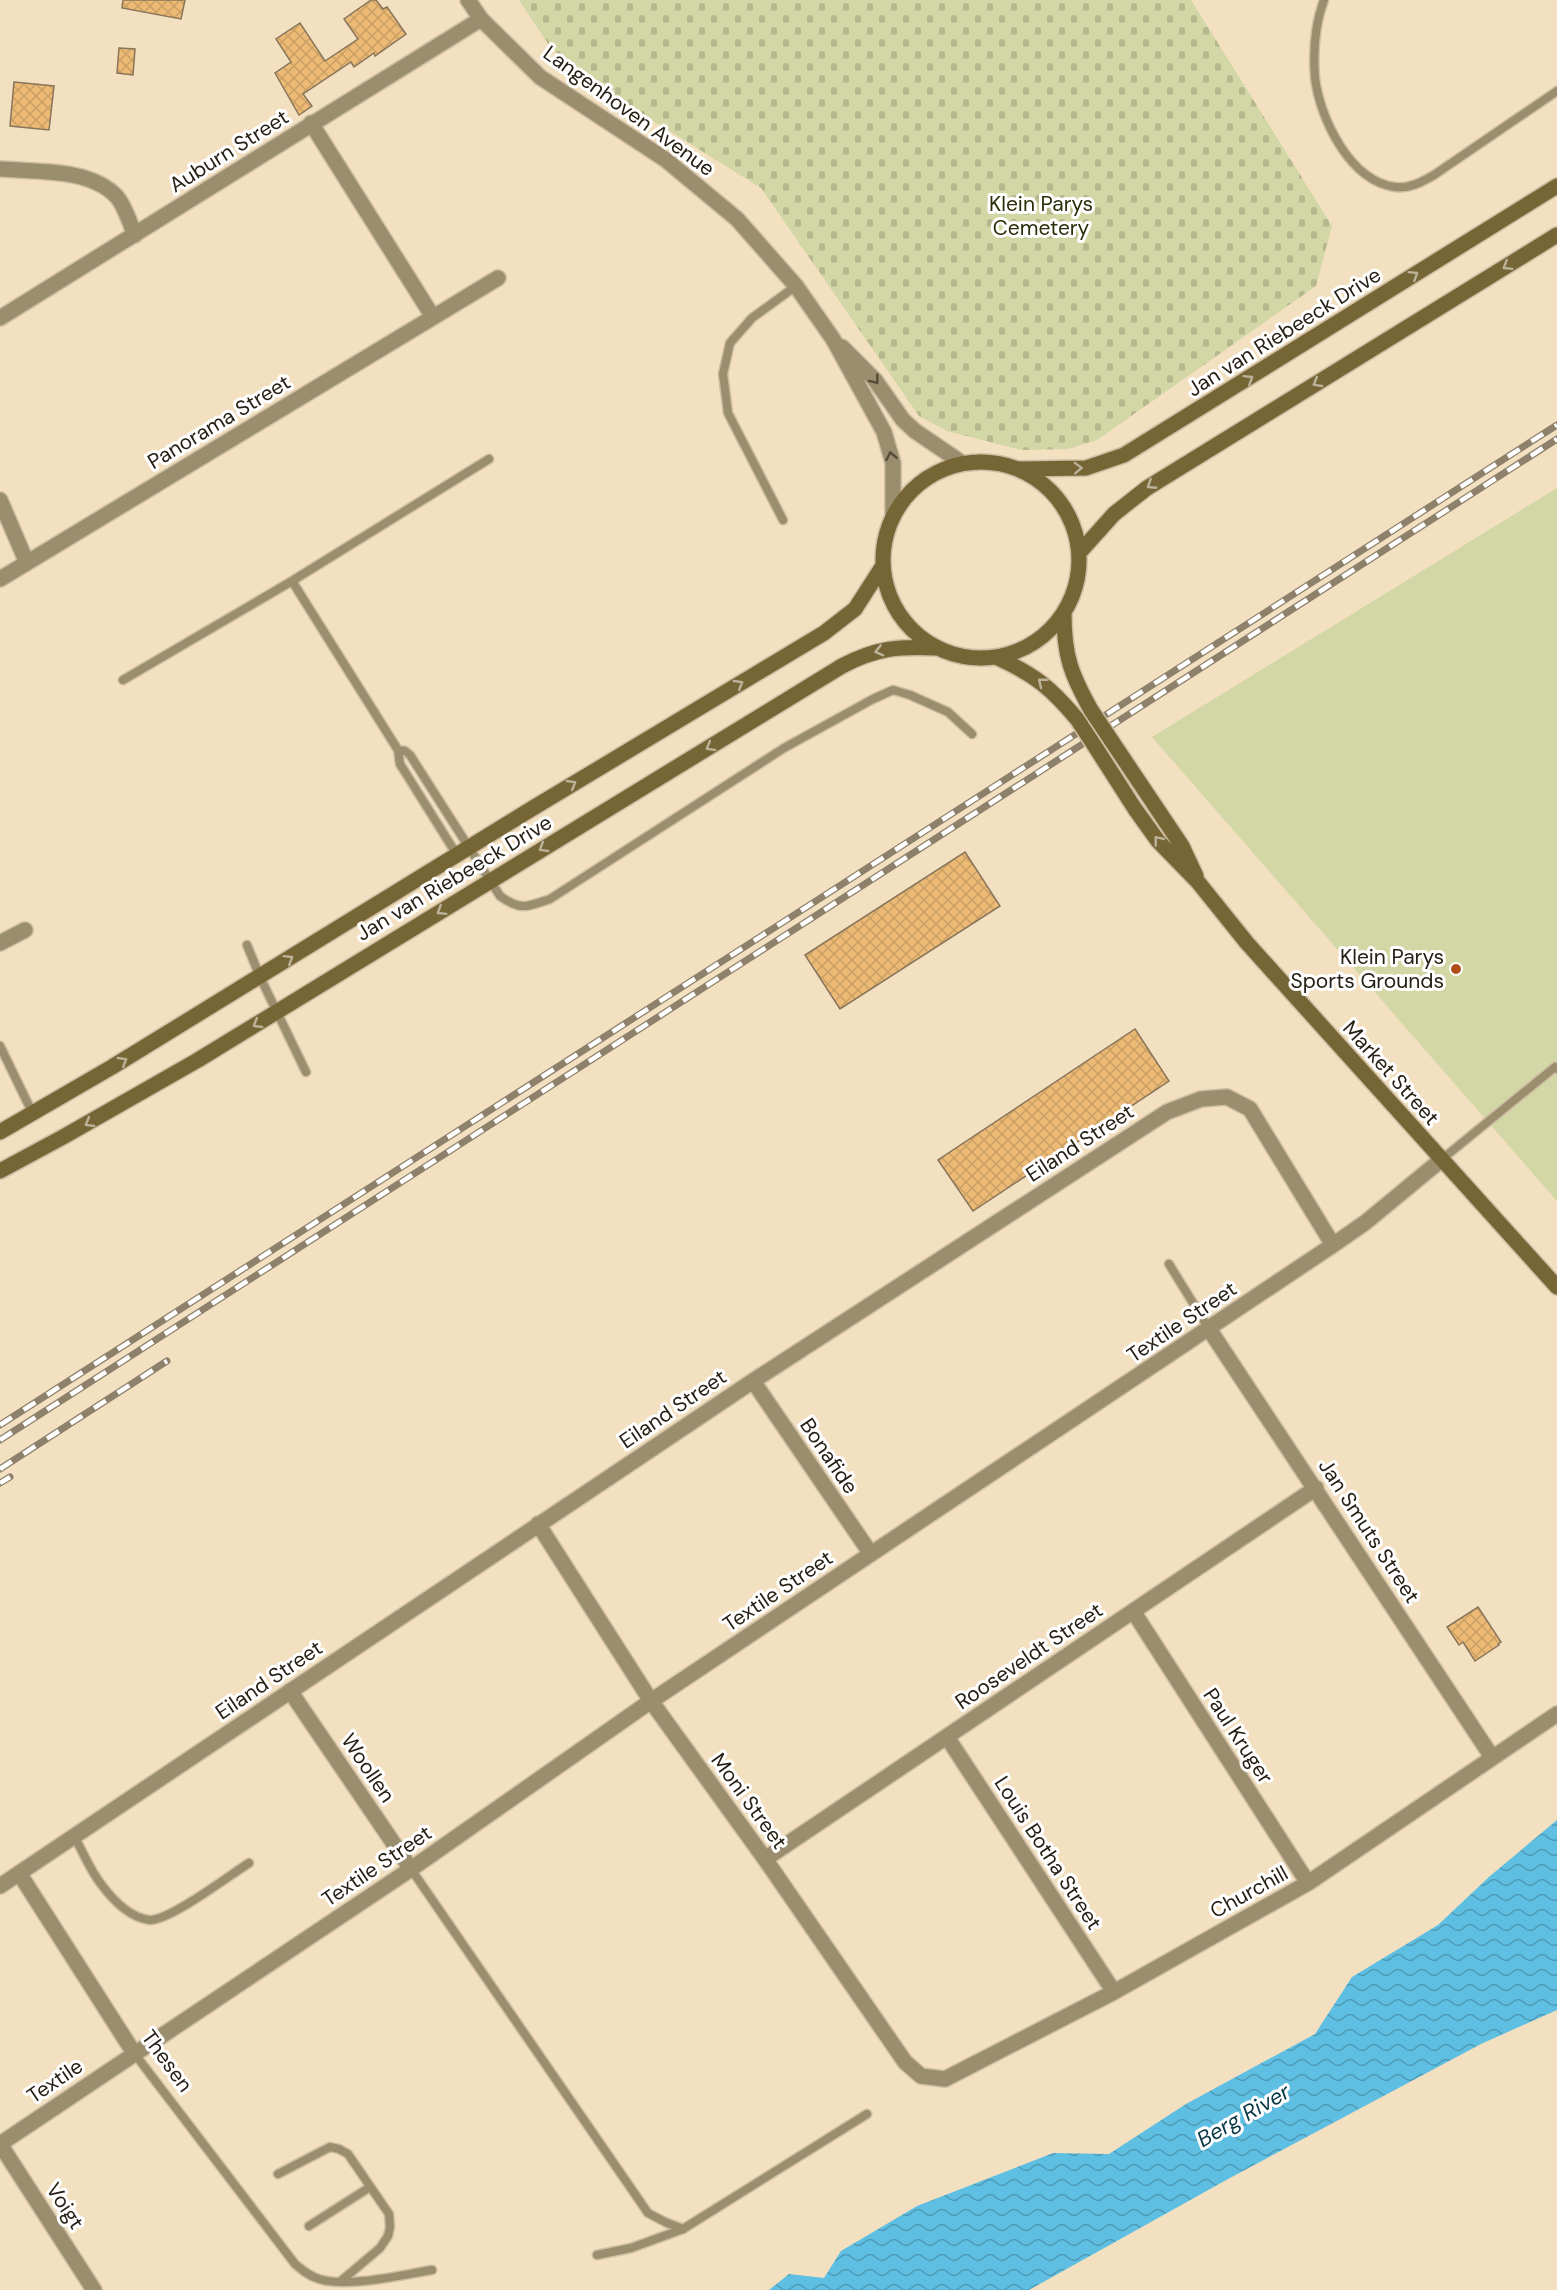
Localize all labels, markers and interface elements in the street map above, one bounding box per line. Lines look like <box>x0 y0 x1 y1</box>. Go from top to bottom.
street label: Langenhoven Avenue <box>538 39 720 183</box>
street label: Auburn Street <box>164 103 294 199</box>
park label: Klein Parys Cemetery <box>989 190 1093 242</box>
one-way arrow <box>1503 258 1513 270</box>
street label: Jan van Riebeeck Drive <box>1182 261 1386 403</box>
one-way arrow <box>1408 271 1418 283</box>
street label: Panorama Street <box>142 368 296 476</box>
one-way arrow <box>867 373 878 384</box>
one-way arrow <box>1243 374 1253 386</box>
one-way arrow <box>1313 376 1323 388</box>
one-way arrow <box>885 451 898 461</box>
one-way arrow <box>1073 461 1082 474</box>
one-way arrow <box>1147 478 1157 490</box>
one-way arrow <box>874 644 884 657</box>
one-way arrow <box>1038 679 1049 690</box>
one-way arrow <box>733 680 743 692</box>
one-way arrow <box>706 739 716 751</box>
one-way arrow <box>566 780 576 792</box>
street label: Jan van Riebeeck Drive <box>351 808 557 948</box>
one-way arrow <box>1154 835 1165 846</box>
one-way arrow <box>539 841 549 853</box>
one-way arrow <box>437 903 447 915</box>
place label: Klein Parys Sports Grounds <box>1291 943 1444 995</box>
one-way arrow <box>283 955 294 966</box>
marker: Klein Parys Sports Grounds <box>1449 962 1463 976</box>
street label: Market Street <box>1337 1015 1445 1131</box>
one-way arrow <box>253 1016 263 1028</box>
one-way arrow <box>117 1056 127 1068</box>
street label: Eiland Street <box>1021 1098 1139 1188</box>
one-way arrow <box>85 1115 95 1127</box>
street label: Textile Street <box>1122 1275 1242 1369</box>
street label: Eiland Street <box>614 1363 732 1455</box>
street label: Bonafide <box>793 1413 865 1499</box>
street label: Jan Smuts Street <box>1312 1454 1426 1608</box>
street label: Textile Street <box>718 1544 838 1638</box>
street label: Rooseveldt Street <box>950 1596 1108 1716</box>
street label: Eiland Street <box>210 1634 328 1726</box>
street label: Paul Kruger <box>1197 1683 1279 1789</box>
street label: Woollen <box>335 1728 401 1808</box>
street label: Moni Street <box>705 1747 793 1855</box>
street label: Louis Botha Street <box>988 1771 1108 1935</box>
street label: Textile Street <box>317 1819 437 1913</box>
street label: Churchill <box>1205 1859 1293 1925</box>
street label: Thesen <box>135 2024 199 2098</box>
street label: Textile <box>22 2052 88 2110</box>
water label: Berg River <box>1191 2077 1296 2154</box>
street label: Voigt <box>40 2177 90 2235</box>

